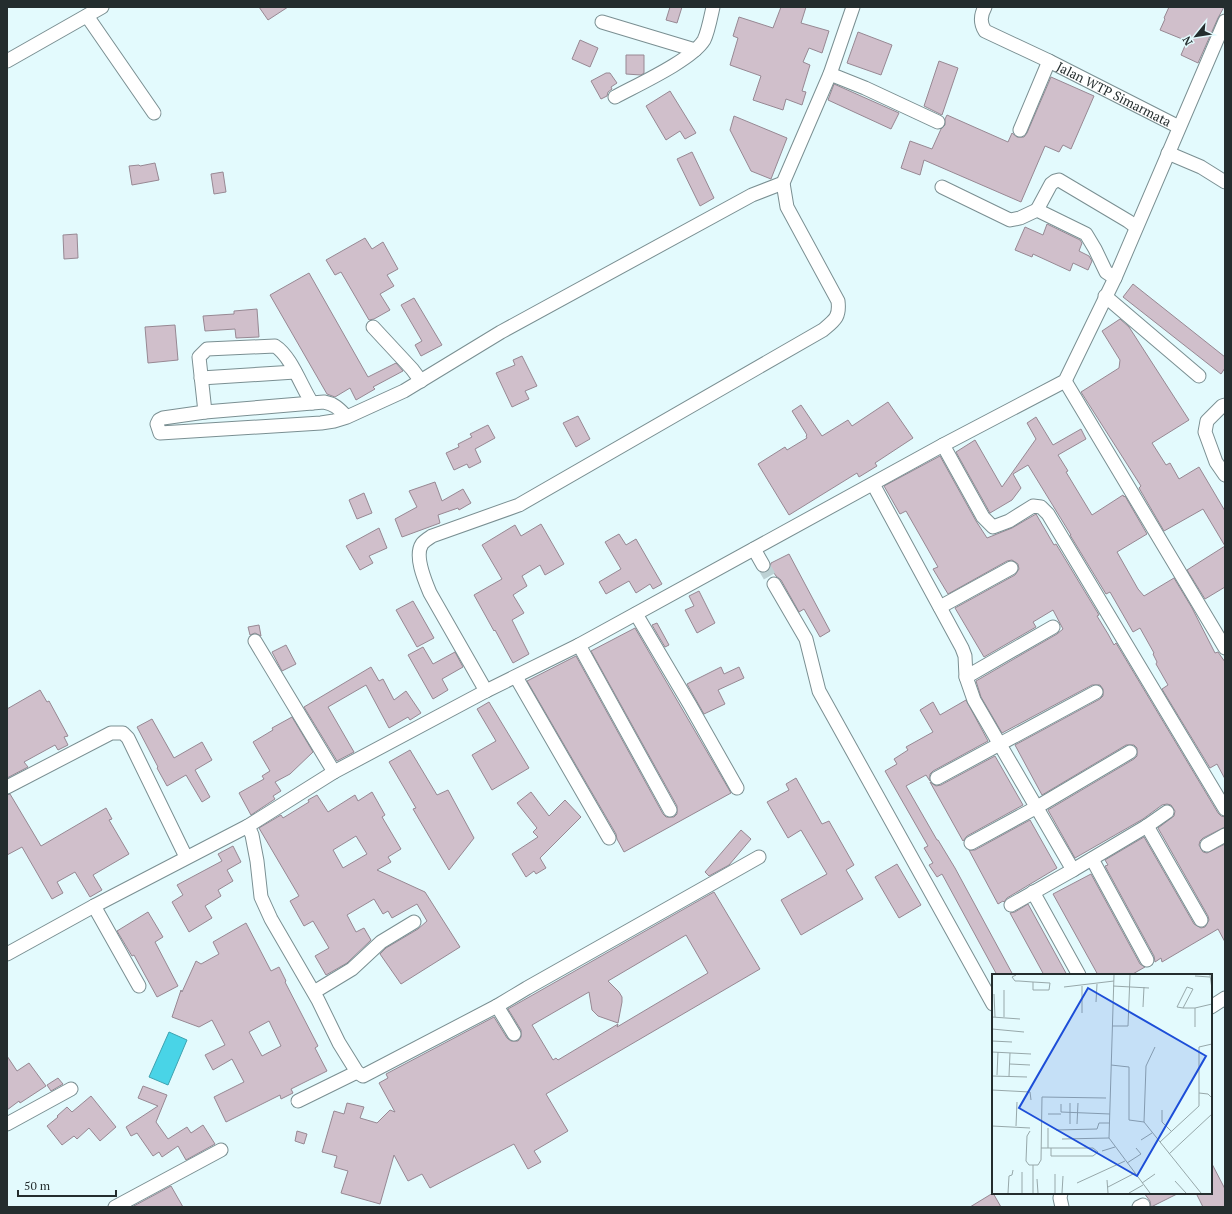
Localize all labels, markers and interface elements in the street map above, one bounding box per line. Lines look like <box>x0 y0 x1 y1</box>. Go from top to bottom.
north arrow <box>1176 16 1216 56</box>
text: N <box>1179 33 1195 48</box>
street label: Jalan WTP Simarmata <box>1054 57 1175 131</box>
inset map <box>992 974 1212 1194</box>
scale bar <box>18 1172 116 1198</box>
text: 50 m <box>24 1178 51 1193</box>

